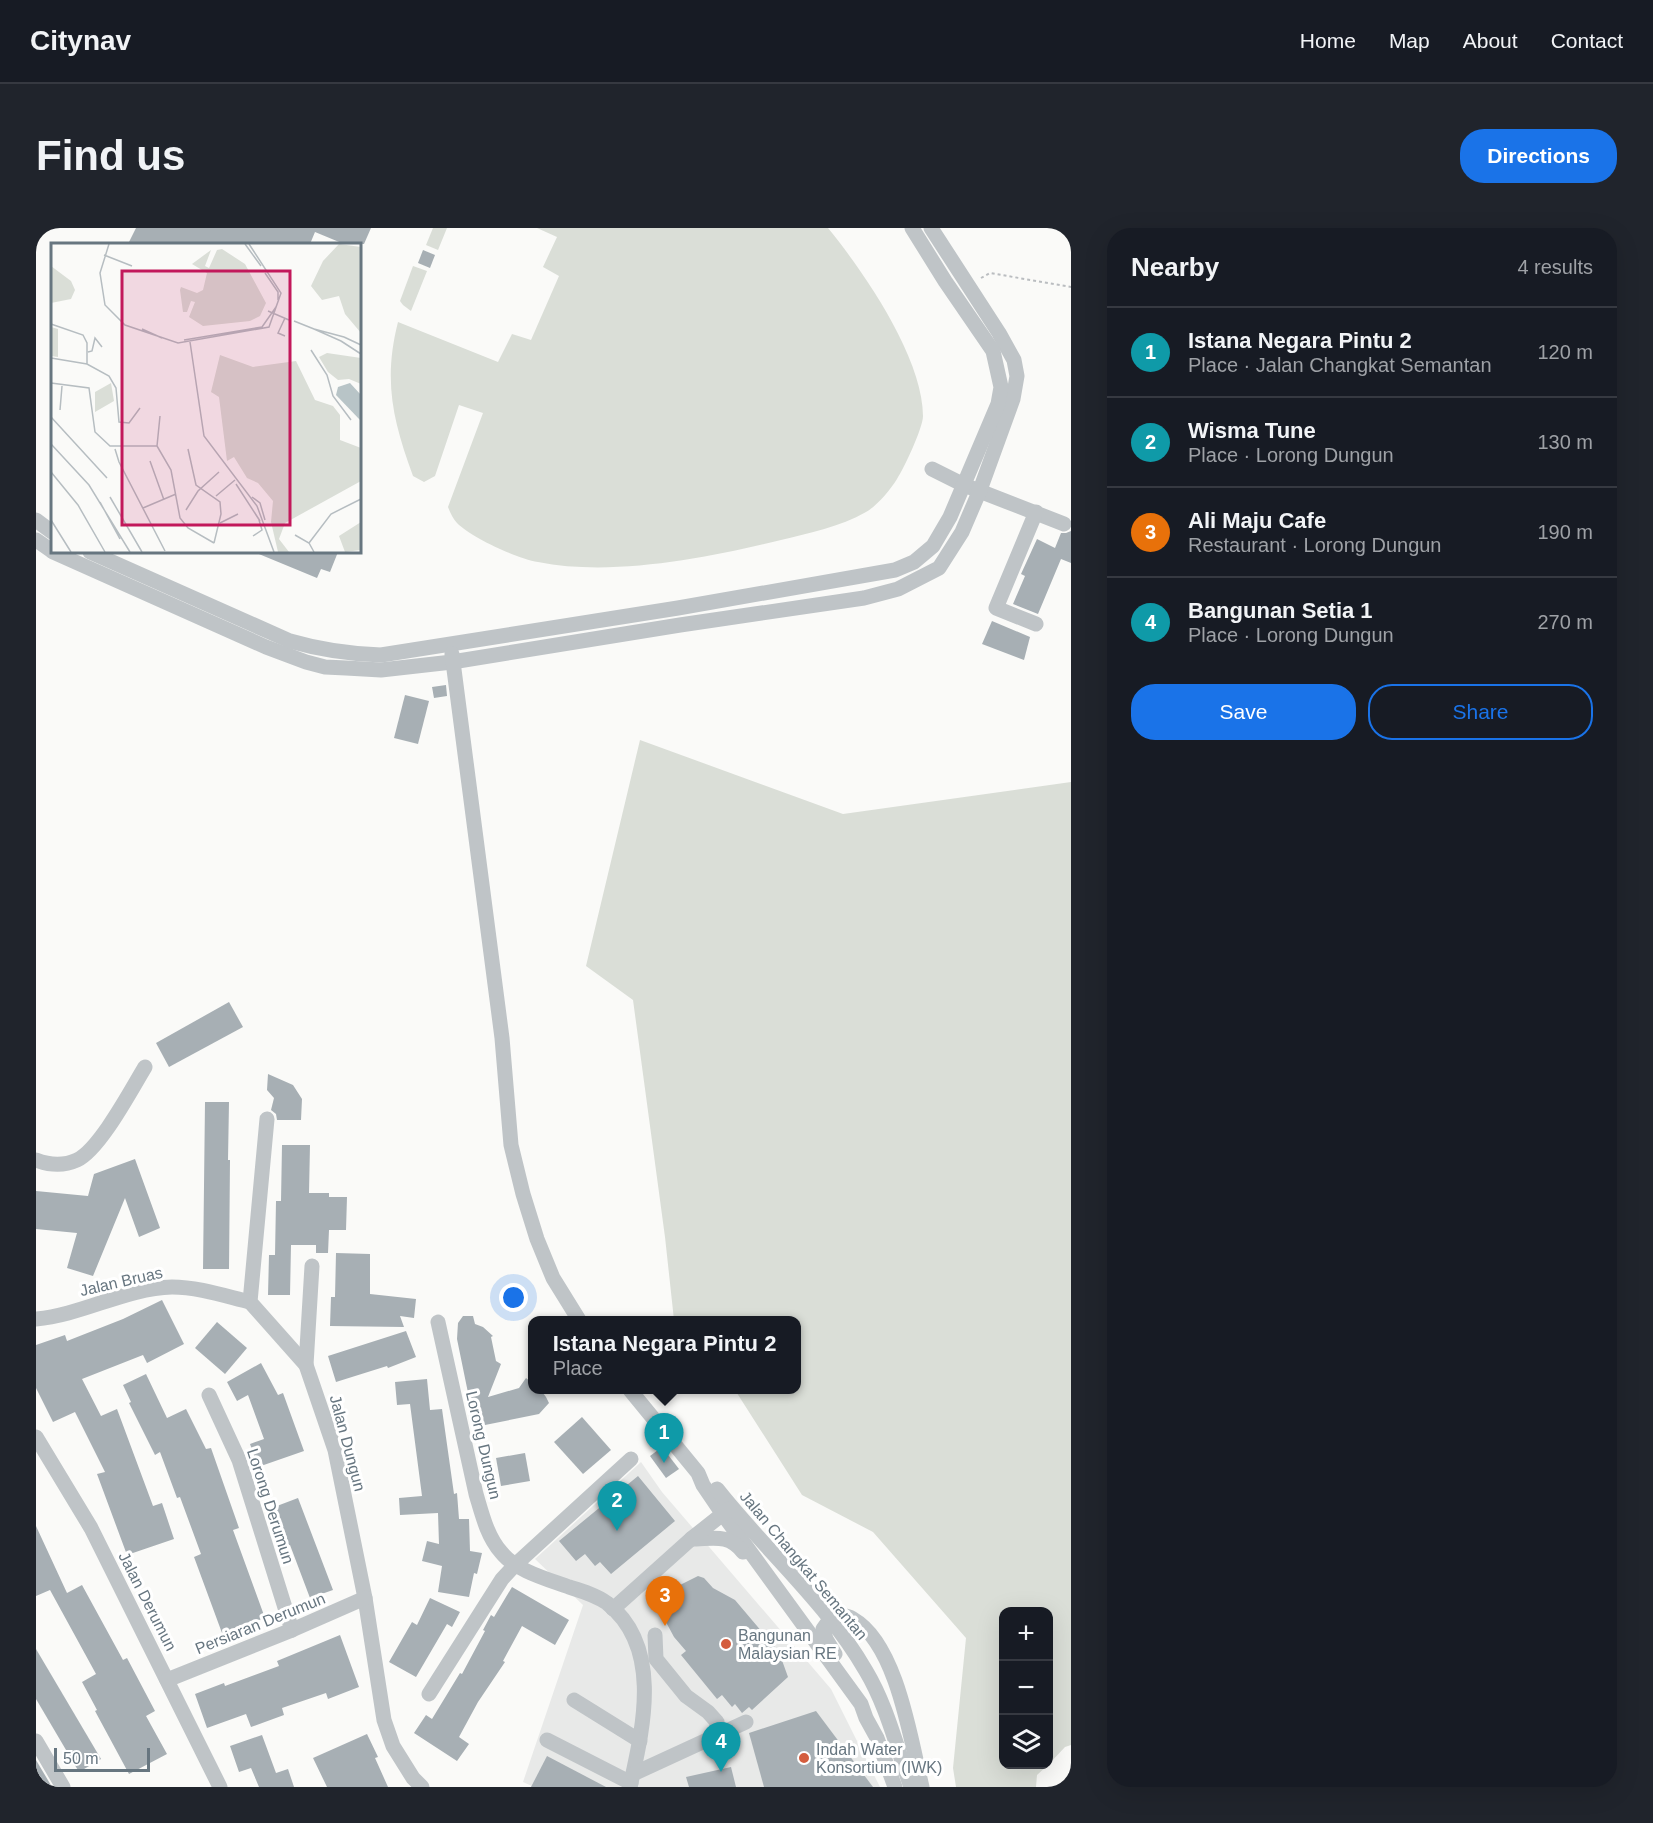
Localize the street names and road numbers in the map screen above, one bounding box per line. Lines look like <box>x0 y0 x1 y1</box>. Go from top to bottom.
street label: Jalan Bruas <box>78 1264 164 1299</box>
street label: Lorong Dungun <box>463 1389 504 1501</box>
street label: Jalan Dungun <box>327 1393 369 1493</box>
street label: Lorong Derumun <box>244 1446 297 1566</box>
street label: Jalan Changkat Semantan <box>736 1488 871 1643</box>
street label: Jalan Derumun <box>115 1549 180 1653</box>
street label: Persiaran Derumun <box>193 1590 328 1657</box>

